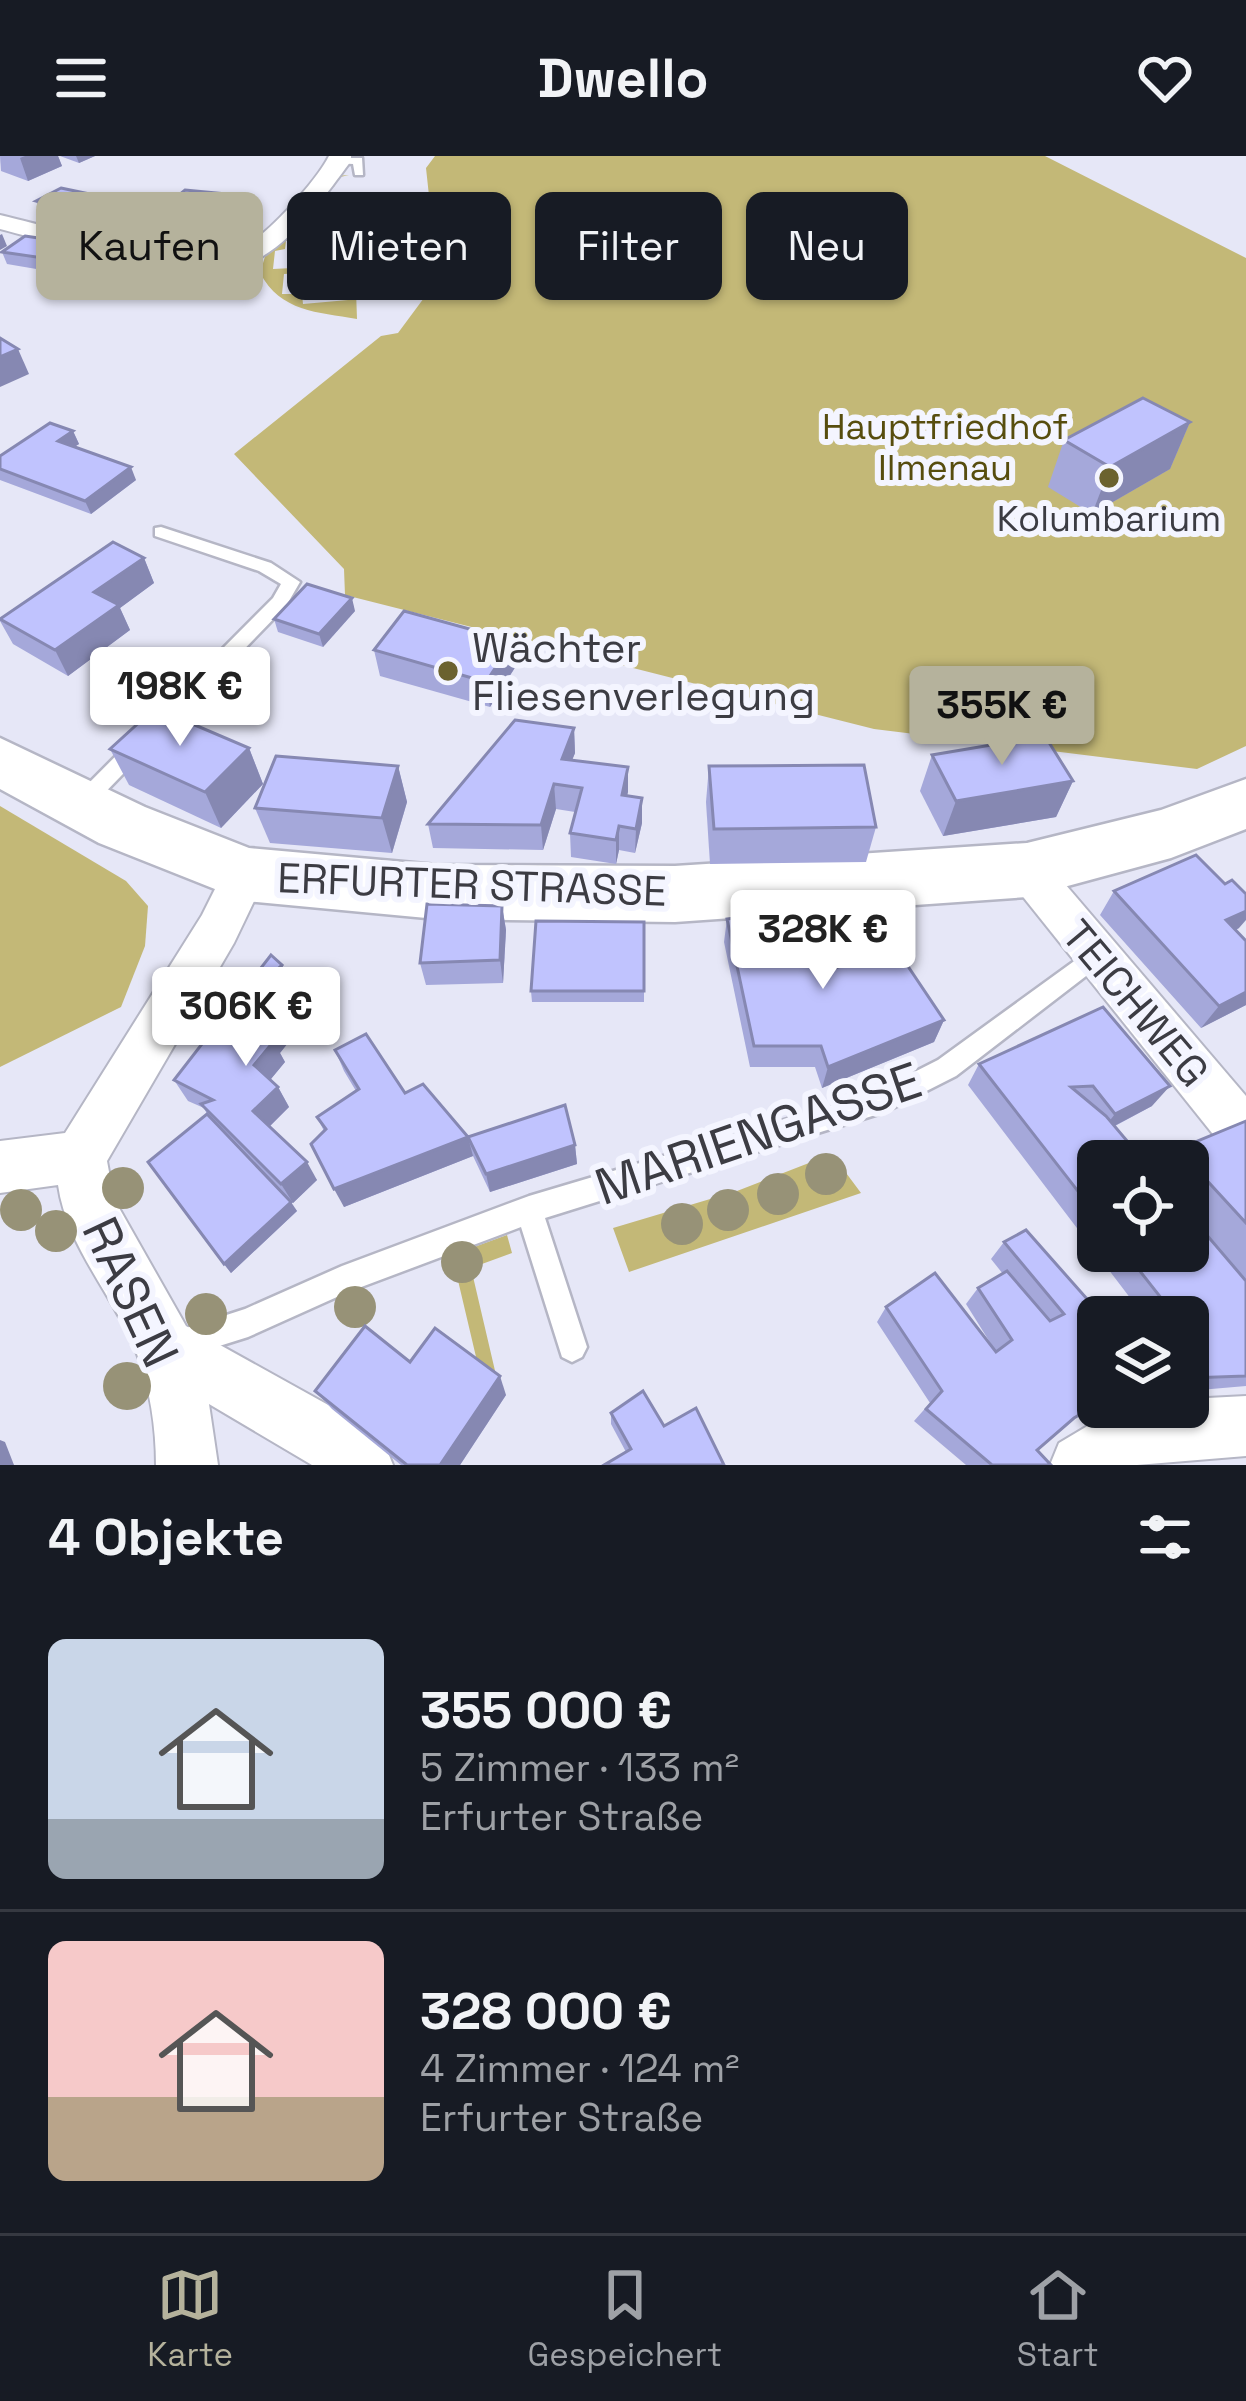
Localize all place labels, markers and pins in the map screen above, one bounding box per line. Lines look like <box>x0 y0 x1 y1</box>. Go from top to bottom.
marker: Kolumbarium <box>1096 465 1122 491</box>
place label: Kolumbarium <box>997 496 1221 542</box>
place label: Wächter Fliesenverlegung <box>472 621 815 722</box>
pin: 198K € <box>82 647 278 749</box>
marker: Wächter Fliesenverlegung <box>435 658 461 684</box>
pin: 355K € <box>904 666 1100 768</box>
pin: 328K € <box>725 890 921 992</box>
pin: 306K € <box>148 967 344 1069</box>

